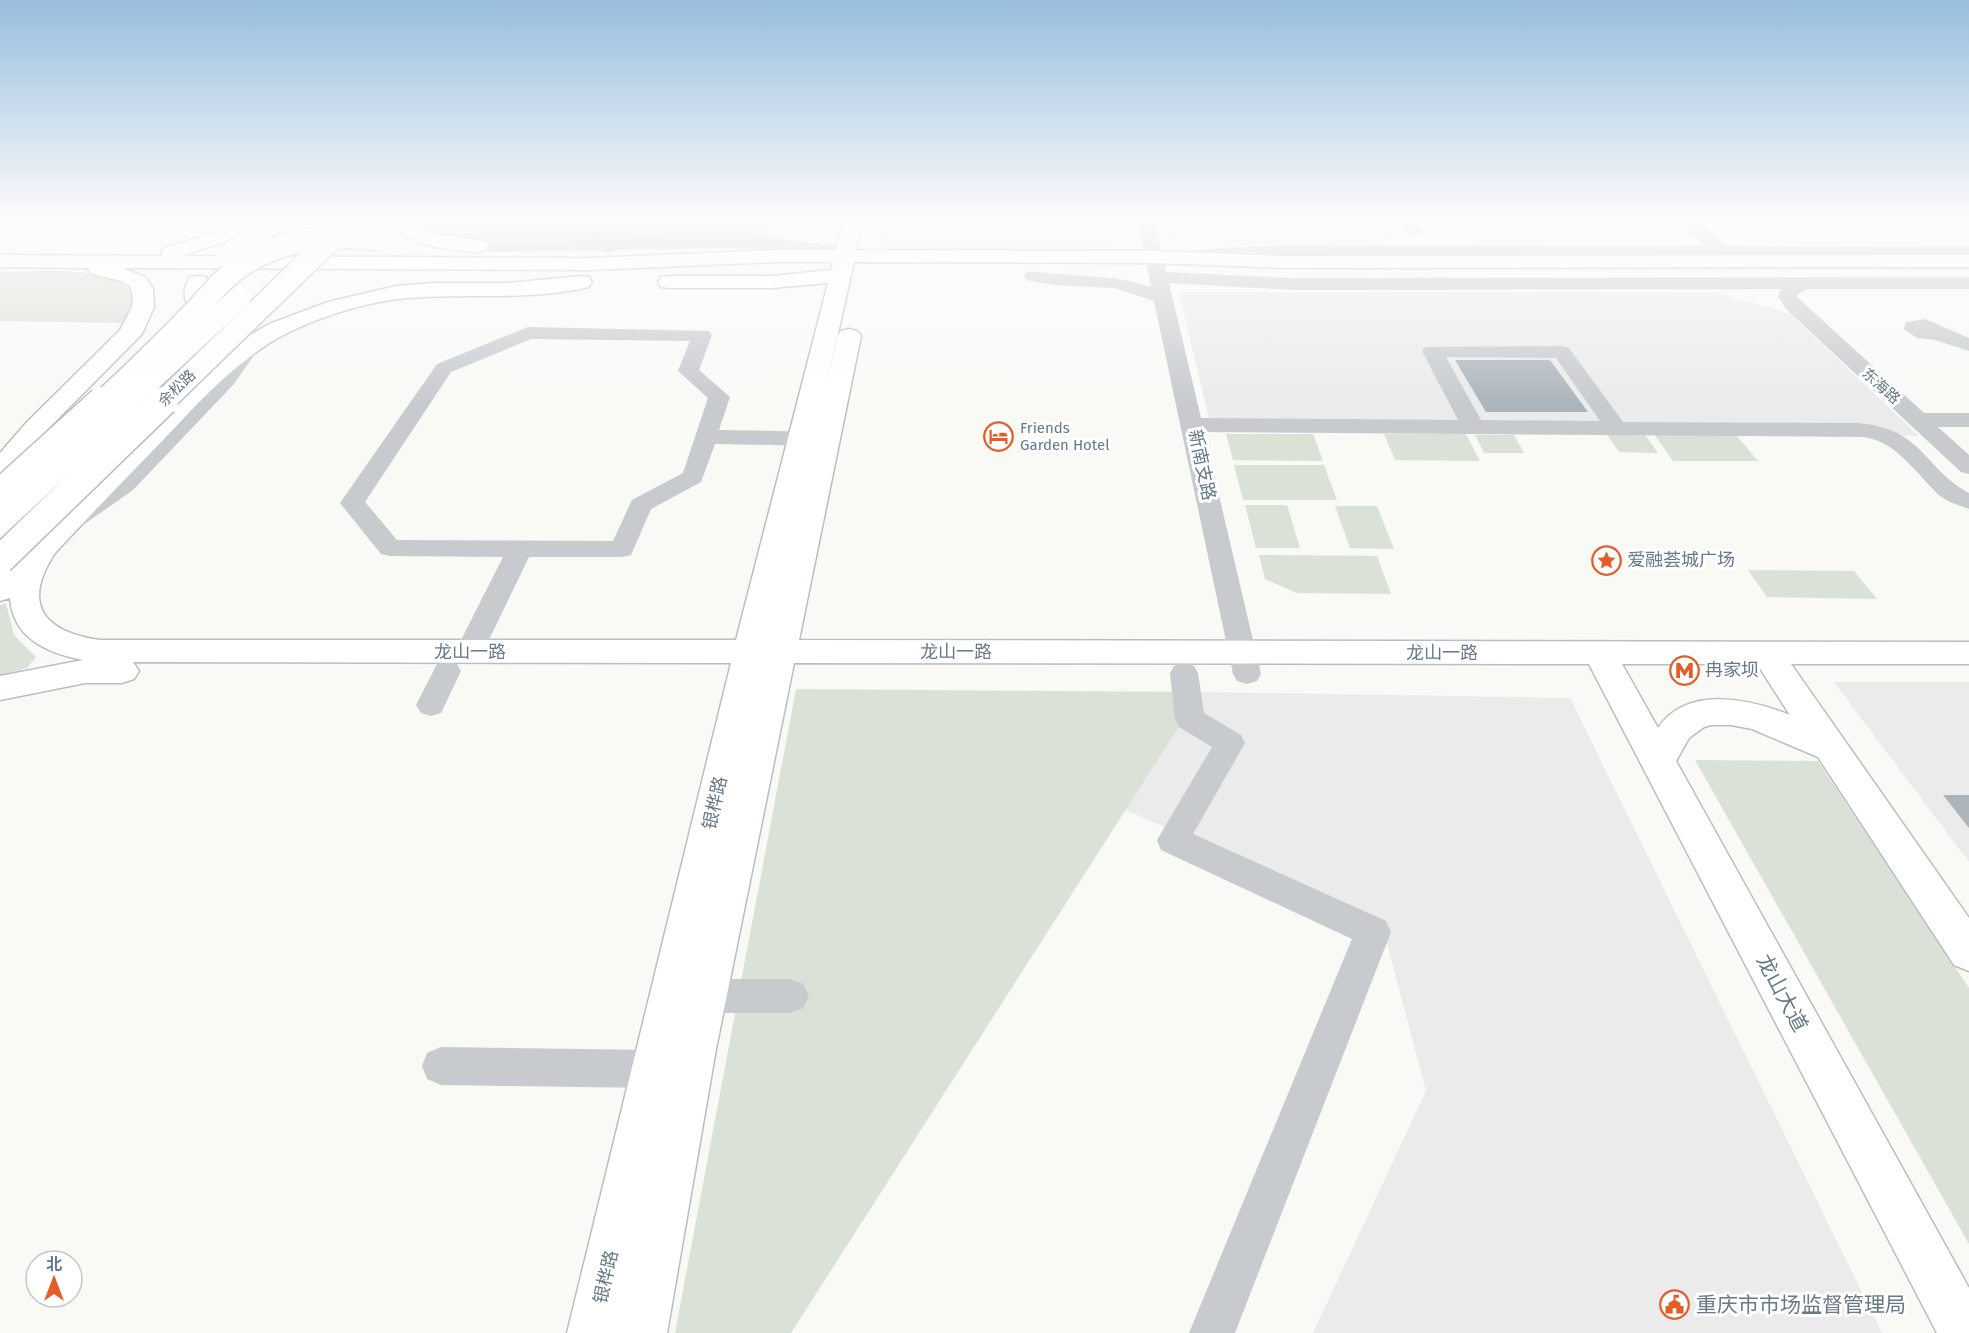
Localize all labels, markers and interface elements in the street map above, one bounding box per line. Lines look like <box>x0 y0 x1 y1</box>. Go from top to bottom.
street label: 东海路 <box>1858 364 1904 408</box>
street label: 余松路 <box>155 366 199 410</box>
place label: Friends Garden Hotel <box>1020 419 1110 454</box>
hotel icon: Friends Garden Hotel <box>983 421 1015 453</box>
street label: 新南支路 <box>1184 427 1220 503</box>
place icon: 爱融荟城广场 <box>1590 544 1622 576</box>
place label: 爱融荟城广场 <box>1627 549 1735 571</box>
street label: 龙山一路 <box>434 641 506 663</box>
street label: 龙山一路 <box>920 641 992 663</box>
street label: 龙山一路 <box>1406 642 1478 664</box>
metro station icon: 冉家坝 <box>1668 654 1700 686</box>
place label: 冉家坝 <box>1705 659 1759 681</box>
street label: 银桦路 <box>698 774 732 832</box>
street label: 龙山大道 <box>1751 950 1813 1036</box>
street label: 银桦路 <box>589 1248 623 1306</box>
north arrow <box>24 1249 84 1309</box>
text: 北 <box>46 1255 62 1274</box>
public building icon: 重庆市市场监督管理局 <box>1659 1289 1691 1321</box>
place label: 重庆市市场监督管理局 <box>1696 1292 1906 1318</box>

